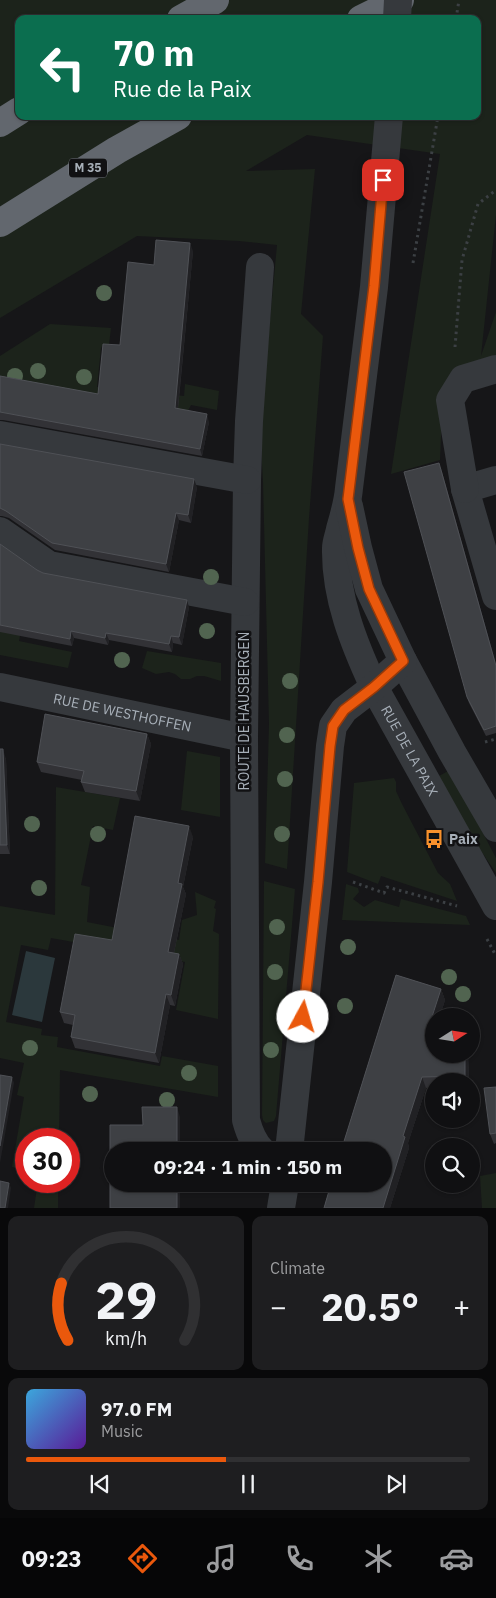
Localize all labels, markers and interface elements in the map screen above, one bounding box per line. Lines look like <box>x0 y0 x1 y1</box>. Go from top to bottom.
text: 70 m <box>113 30 195 76</box>
icon: left <box>30 35 95 100</box>
text: Rue de la Paix <box>113 74 251 103</box>
road number: M 35 <box>69 158 107 178</box>
pin <box>362 159 404 201</box>
icon: arrive <box>369 166 397 194</box>
street label: ROUTE DE HAUSBERGEN <box>235 632 253 790</box>
street label: RUE DE WESTHOFFEN <box>52 689 193 736</box>
street label: RUE DE LA PAIX <box>377 702 442 800</box>
bus stop icon: Paix <box>423 828 445 850</box>
place label: Paix <box>449 830 478 848</box>
position arrow <box>276 990 328 1042</box>
north arrow <box>425 1008 480 1062</box>
map controls <box>425 1008 480 1193</box>
button: sound <box>425 1073 480 1128</box>
speed limit sign: 30 <box>15 1128 80 1193</box>
button: search <box>425 1138 480 1193</box>
text: 09:24 · 1 min · 150 m <box>154 1155 342 1179</box>
text: Climate <box>270 1258 325 1278</box>
text: 29 <box>95 1266 157 1333</box>
text: 20.5° <box>321 1282 419 1331</box>
text: − <box>270 1288 287 1325</box>
text: + <box>453 1288 470 1325</box>
text: km/h <box>105 1327 147 1350</box>
text: 97.0 FM <box>101 1397 172 1421</box>
text: Music <box>101 1421 143 1441</box>
icon: previous <box>86 1470 114 1498</box>
icon: pause <box>234 1470 262 1498</box>
icon: next <box>382 1470 410 1498</box>
icon: directions <box>125 1541 160 1576</box>
icon: music <box>204 1541 239 1576</box>
icon: phone <box>282 1541 317 1576</box>
icon: climate <box>361 1541 396 1576</box>
icon: car <box>439 1541 474 1576</box>
text: 09:23 <box>22 1544 82 1573</box>

